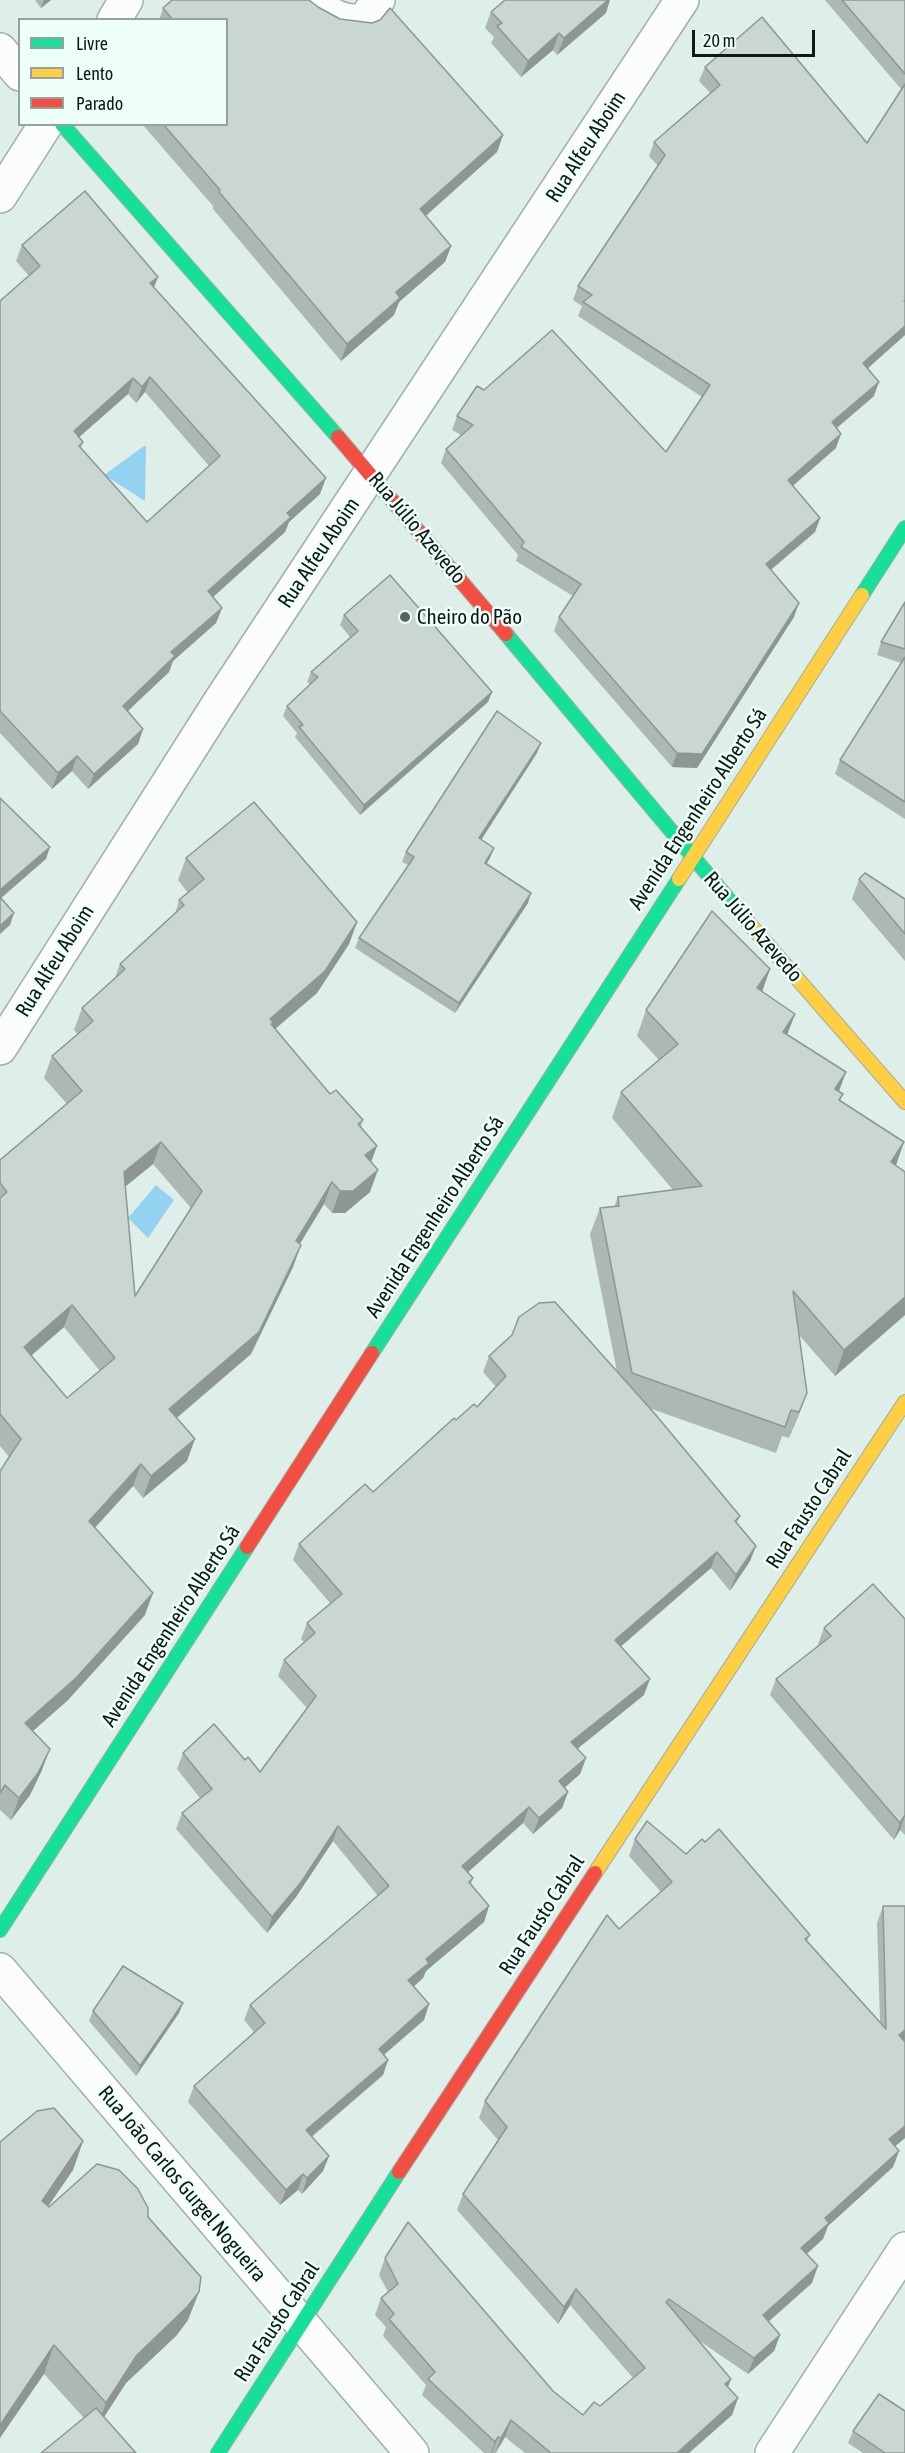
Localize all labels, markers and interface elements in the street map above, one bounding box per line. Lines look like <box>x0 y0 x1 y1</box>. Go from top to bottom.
legend <box>18 18 228 126</box>
scale bar <box>695 18 818 56</box>
text: 20 m <box>703 30 735 51</box>
text: Livre <box>76 33 108 54</box>
text: Lento <box>76 63 113 84</box>
street label: Rua Alfeu Aboim <box>541 87 631 207</box>
text: Parado <box>76 93 123 114</box>
street label: Rua Júlio Azevedo <box>363 467 471 589</box>
street label: Rua Alfeu Aboim <box>273 493 365 613</box>
place label: Cheiro do Pão <box>417 604 522 630</box>
marker: Cheiro do Pão <box>398 610 412 624</box>
street label: Avenida Engenheiro Alberto Sá <box>623 703 773 915</box>
street label: Rua Júlio Azevedo <box>698 867 808 987</box>
street label: Rua Alfeu Aboim <box>11 900 99 1022</box>
street label: Avenida Engenheiro Alberto Sá <box>360 1111 510 1323</box>
street label: Rua Fausto Cabral <box>761 1444 857 1574</box>
street label: Avenida Engenheiro Alberto Sá <box>96 1520 246 1732</box>
street label: Rua Fausto Cabral <box>494 1850 590 1980</box>
street label: Rua João Carlos Gurgel Nogueira <box>93 2081 271 2287</box>
street label: Rua Fausto Cabral <box>229 2257 325 2387</box>

